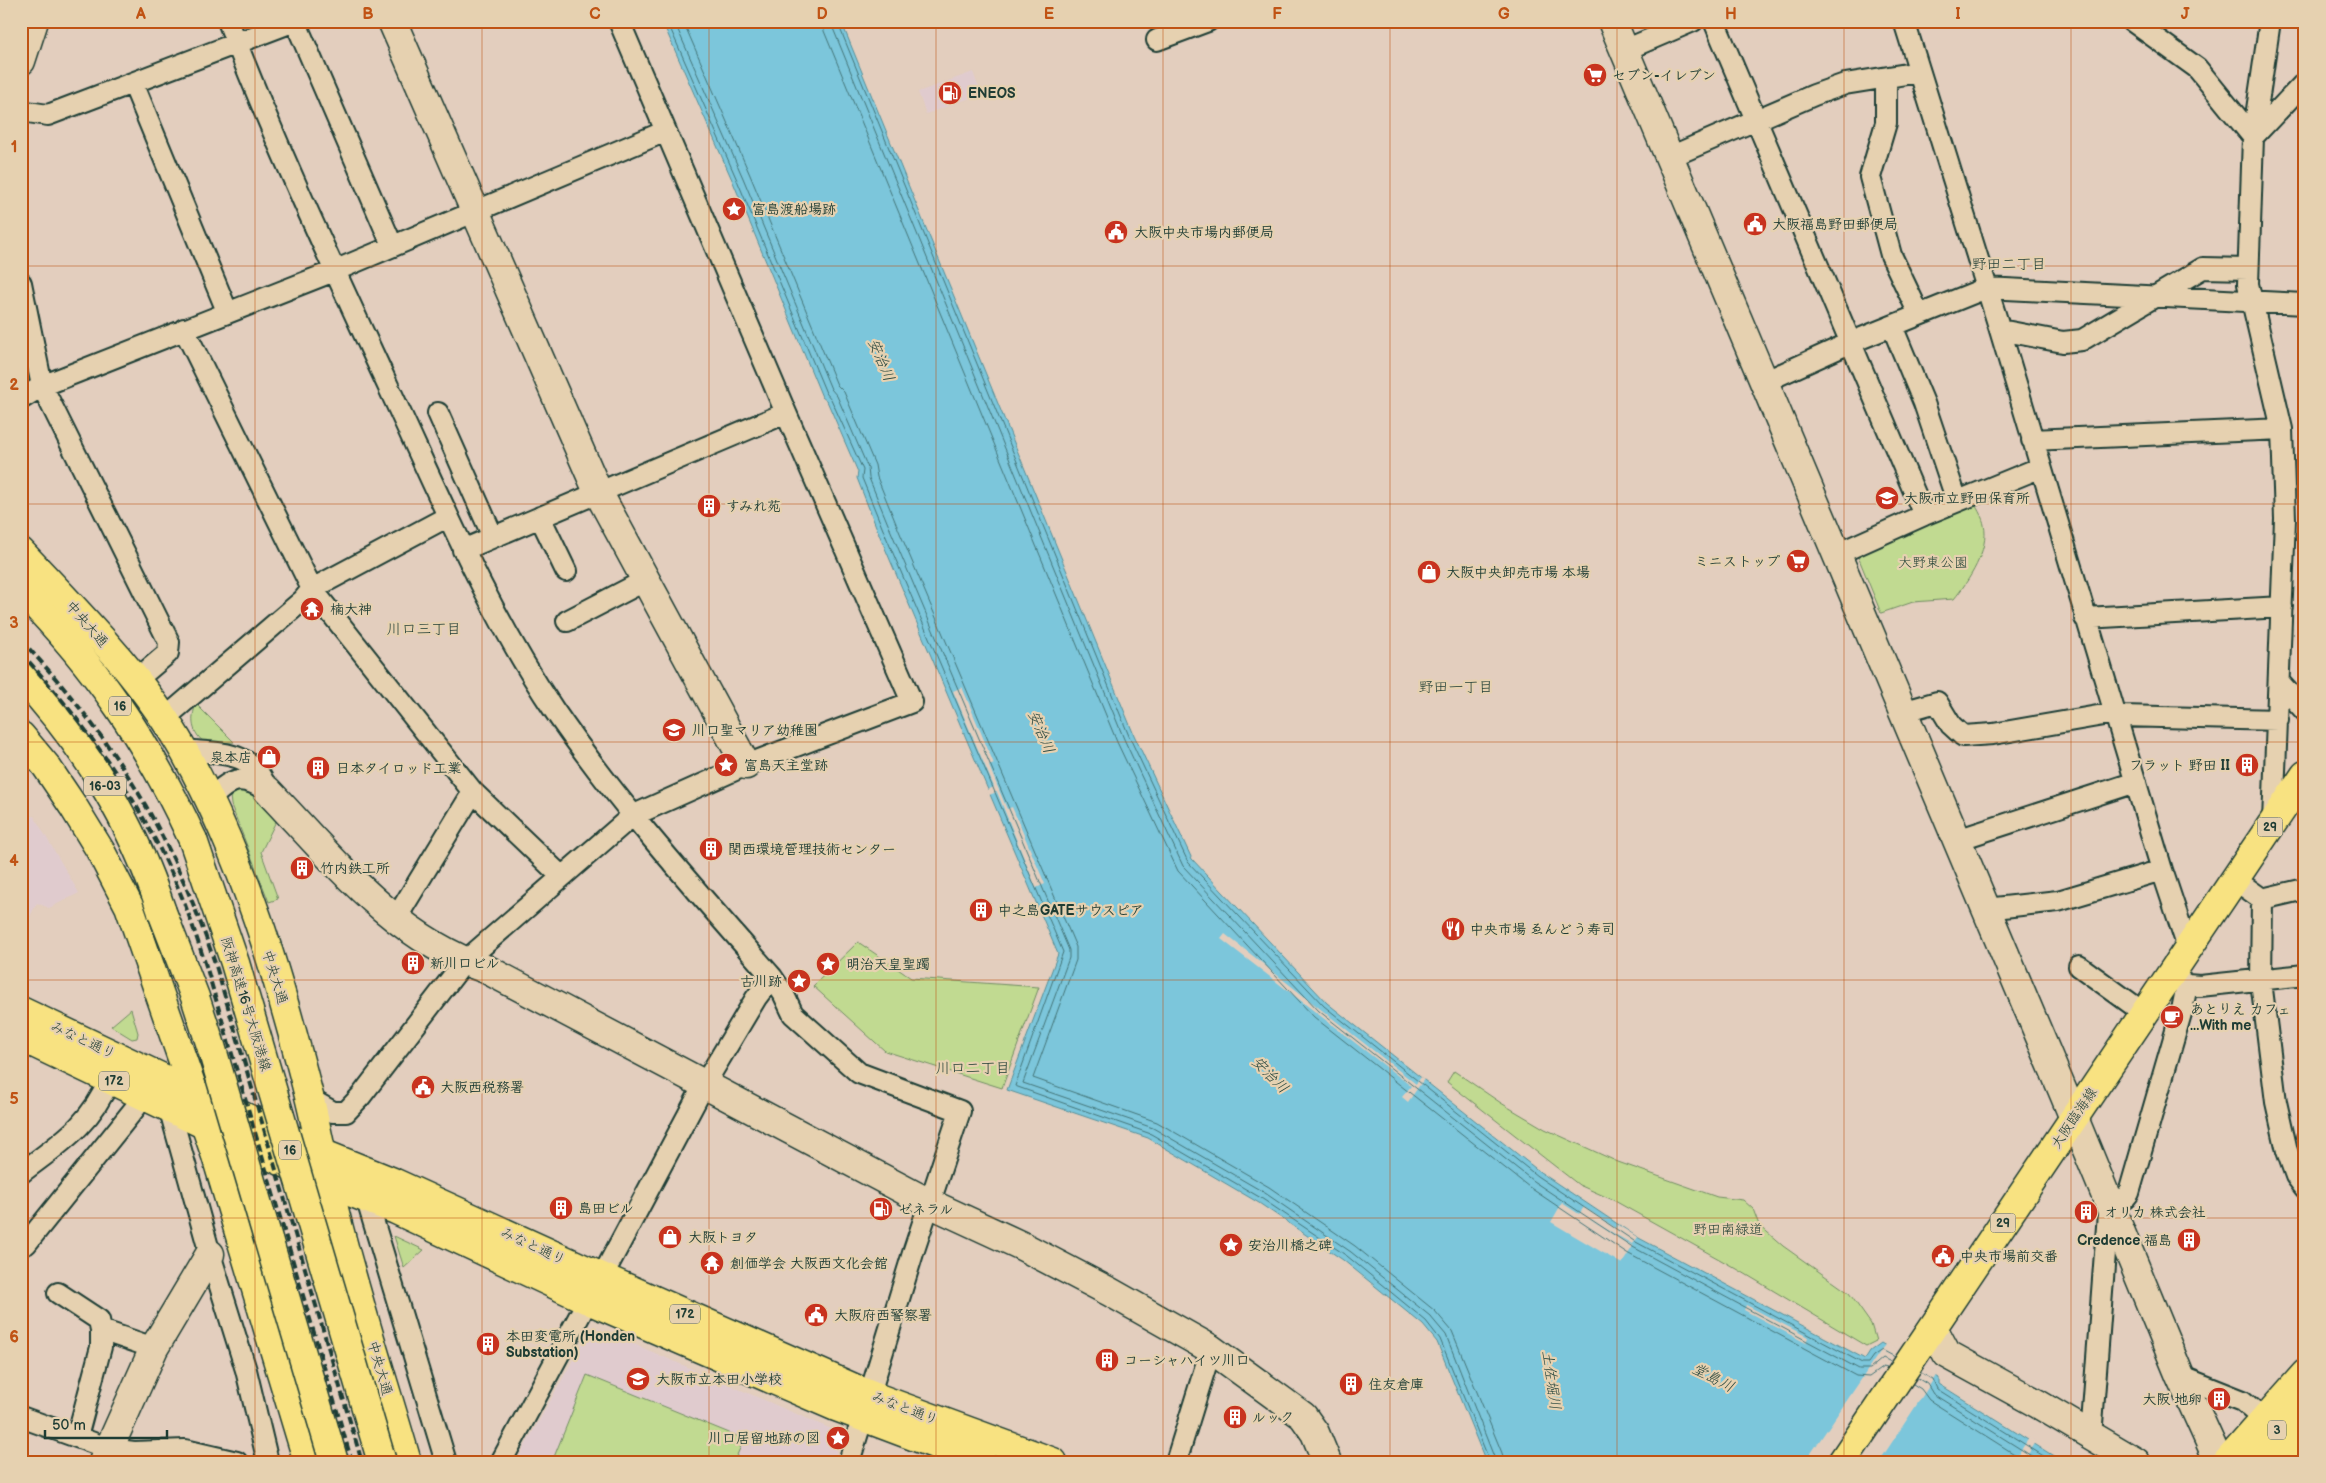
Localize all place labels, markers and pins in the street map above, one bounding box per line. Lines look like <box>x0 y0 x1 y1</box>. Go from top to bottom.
supermarket icon: セブン-イレブン <box>1582 62 1608 88</box>
place label: セブン-イレブン <box>1612 67 1716 84</box>
fuel station icon: ENEOS <box>937 80 963 106</box>
place label: ENEOS <box>968 85 1016 102</box>
place icon: 富島渡船場跡 <box>721 196 747 222</box>
place label: 富島渡船場跡 <box>752 201 836 218</box>
public building icon: 大阪福島野田郵便局 <box>1742 211 1768 237</box>
place label: 大阪福島野田郵便局 <box>1772 216 1898 233</box>
public building icon: 大阪中央市場内郵便局 <box>1103 219 1129 245</box>
place label: 大阪中央市場内郵便局 <box>1134 224 1274 241</box>
school or university icon: 大阪市立野田保育所 <box>1874 485 1900 511</box>
place label: 大阪市立野田保育所 <box>1904 490 2030 507</box>
building icon: すみれ苑 <box>696 493 722 519</box>
place label: すみれ苑 <box>726 498 781 515</box>
supermarket icon: ミニストップ <box>1785 548 1811 574</box>
place label: ミニストップ <box>1695 553 1780 570</box>
shop icon: 大阪中央卸売市場 本場 <box>1416 559 1442 585</box>
place label: 大阪中央卸売市場 本場 <box>1446 564 1590 581</box>
temple icon: 楠大神 <box>299 596 325 622</box>
place label: 楠大神 <box>330 601 372 618</box>
school or university icon: 川口聖マリア幼稚園 <box>661 717 687 743</box>
place label: 川口聖マリア幼稚園 <box>692 722 818 739</box>
shop icon: 泉本店 <box>256 744 282 770</box>
place label: 泉本店 <box>210 749 252 766</box>
place icon: 富島天主堂跡 <box>713 752 739 778</box>
building icon: フラット 野田 II <box>2234 752 2260 778</box>
building icon: 日本タイロッド工業 <box>305 755 331 781</box>
place label: 富島天主堂跡 <box>744 757 828 774</box>
place label: フラット 野田 II <box>2129 757 2230 774</box>
place label: 日本タイロッド工業 <box>336 760 461 777</box>
building icon: 関西環境管理技術センター <box>698 836 724 862</box>
place label: 関西環境管理技術センター <box>728 841 896 858</box>
building icon: 竹内鉄工所 <box>289 855 315 881</box>
place label: 竹内鉄工所 <box>320 860 390 877</box>
building icon: 中之島GATEサウスピア <box>968 897 994 923</box>
place label: 中之島GATEサウスピア <box>998 902 1144 919</box>
restaurant icon: 中央市場 ゑんどう寿司 <box>1440 916 1466 942</box>
place label: 中央市場 ゑんどう寿司 <box>1470 921 1615 938</box>
building icon: 新川口ビル <box>400 950 426 976</box>
place icon: 明治天皇聖躅 <box>815 951 841 977</box>
place label: 新川口ビル <box>430 955 500 972</box>
place label: 明治天皇聖躅 <box>846 956 930 973</box>
place icon: 古川跡 <box>786 968 812 994</box>
place label: 古川跡 <box>740 973 782 990</box>
place label: あとりえ カフェ ...With me <box>2190 1001 2291 1034</box>
cafe icon: あとりえ カフェ ...With me <box>2159 1004 2185 1030</box>
public building icon: 大阪西税務署 <box>410 1074 436 1100</box>
place label: 大阪西税務署 <box>440 1079 524 1096</box>
building icon: 島田ビル <box>548 1195 574 1221</box>
fuel station icon: ゼネラル <box>868 1196 894 1222</box>
building icon: オリカ 株式会社 <box>2073 1199 2099 1225</box>
place label: 島田ビル <box>578 1200 634 1217</box>
place label: ゼネラル <box>898 1201 953 1218</box>
place label: オリカ 株式会社 <box>2104 1204 2206 1221</box>
shop icon: 大阪トヨタ <box>657 1224 683 1250</box>
building icon: Credence 福島 <box>2176 1227 2202 1253</box>
place label: 大阪トヨタ <box>688 1229 758 1246</box>
place icon: 安治川橋之碑 <box>1218 1232 1244 1258</box>
place label: Credence 福島 <box>2077 1232 2172 1249</box>
place label: 安治川橋之碑 <box>1248 1237 1332 1254</box>
public building icon: 中央市場前交番 <box>1930 1243 1956 1269</box>
place label: 中央市場前交番 <box>1960 1248 2058 1265</box>
temple icon: 創価学会 大阪西文化会館 <box>699 1250 725 1276</box>
place label: 創価学会 大阪西文化会館 <box>730 1255 888 1272</box>
public building icon: 大阪府西警察署 <box>803 1302 829 1328</box>
place label: 大阪府西警察署 <box>834 1307 932 1324</box>
place label: 本田変電所 (Honden Substation) <box>506 1328 635 1361</box>
building icon: 本田変電所 (Honden Substation) <box>475 1331 501 1357</box>
building icon: コーシャハイツ川口 <box>1094 1347 1120 1373</box>
place label: コーシャハイツ川口 <box>1124 1352 1250 1369</box>
school or university icon: 大阪市立本田小学校 <box>625 1366 651 1392</box>
place label: 大阪市立本田小学校 <box>656 1371 782 1388</box>
building icon: 住友倉庫 <box>1338 1371 1364 1397</box>
place label: 住友倉庫 <box>1368 1376 1424 1393</box>
building icon: 大阪 地卵 <box>2206 1386 2232 1412</box>
place label: 大阪 地卵 <box>2142 1391 2202 1408</box>
building icon: ルック <box>1222 1404 1248 1430</box>
place label: ルック <box>1252 1409 1294 1426</box>
place icon: 川口居留地跡の図 <box>825 1425 851 1451</box>
place label: 川口居留地跡の図 <box>708 1430 820 1447</box>

